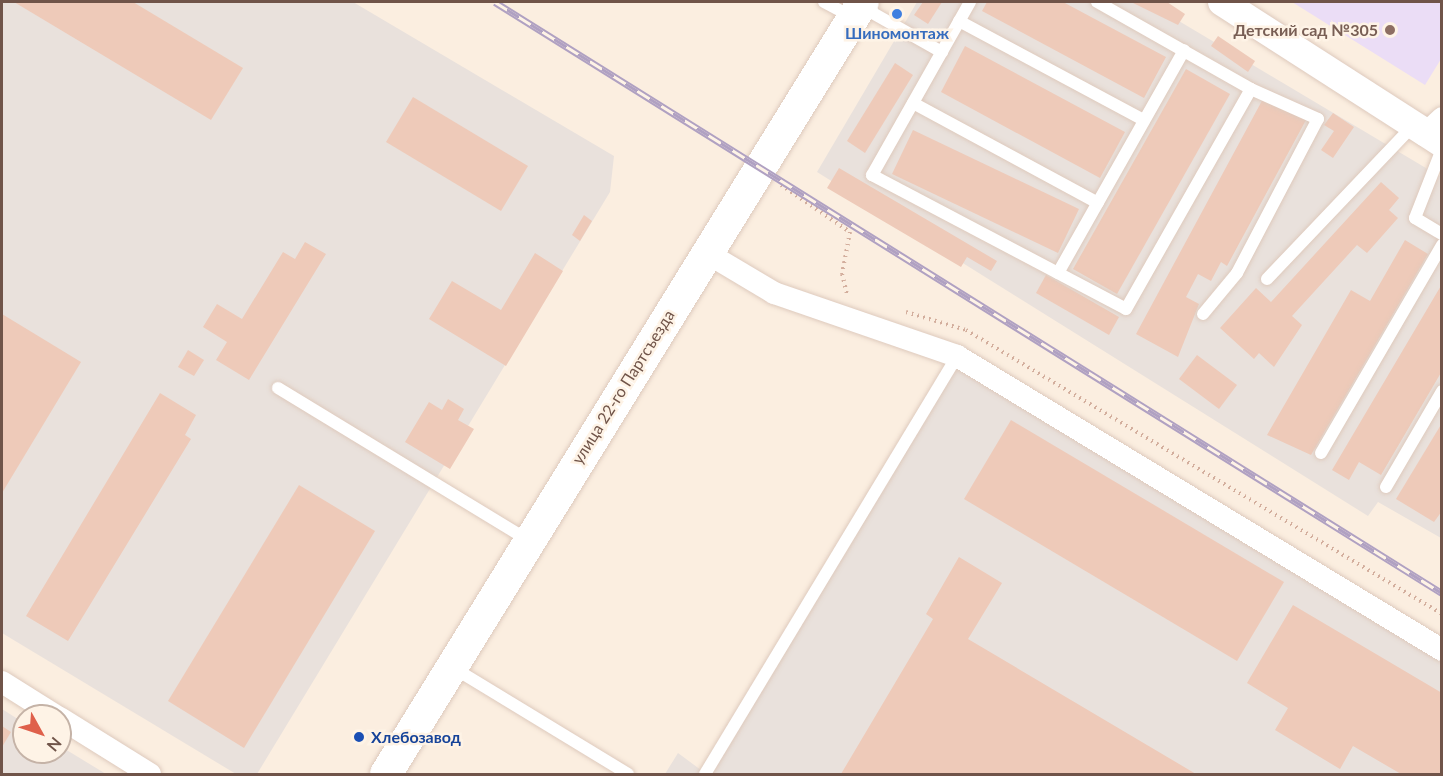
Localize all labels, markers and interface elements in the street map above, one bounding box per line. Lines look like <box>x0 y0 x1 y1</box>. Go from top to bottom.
marker: Шиномонтаж <box>890 7 904 21</box>
place label: Детский сад №305 <box>1234 20 1378 40</box>
place label: Шиномонтаж <box>845 23 949 43</box>
marker: Детский сад №305 <box>1383 23 1397 37</box>
street label: улица 22-го Партсъезда <box>568 306 678 468</box>
north arrow <box>12 704 72 764</box>
place label: Хлебозавод <box>371 727 461 747</box>
marker: Хлебозавод <box>352 730 366 744</box>
text: N <box>43 734 66 755</box>

